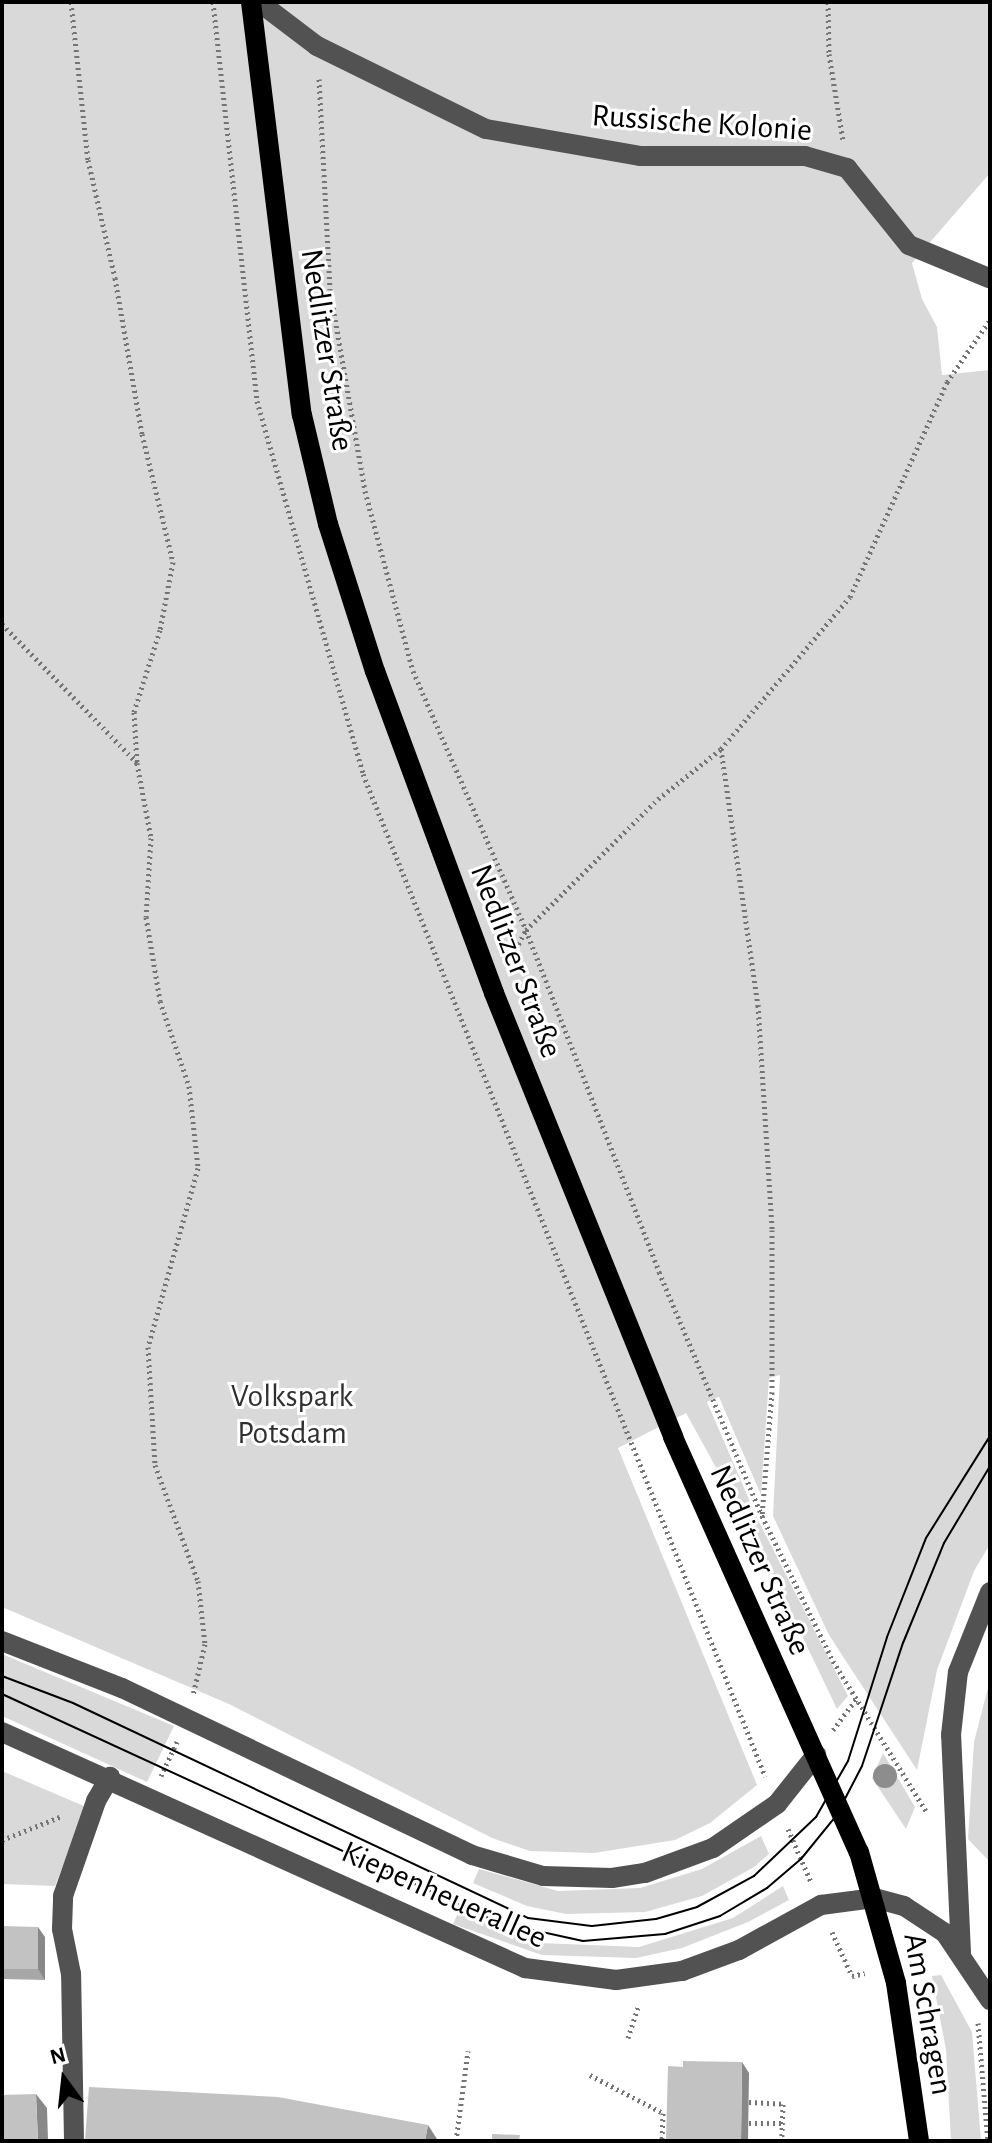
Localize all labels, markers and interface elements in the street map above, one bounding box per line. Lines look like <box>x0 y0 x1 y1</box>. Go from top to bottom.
street label: Russische Kolonie <box>591 96 813 150</box>
street label: Nedlitzer Straße <box>292 246 362 454</box>
street label: Nedlitzer Straße <box>462 859 570 1063</box>
park label: Volkspark Potsdam <box>231 1378 353 1453</box>
street label: Nedlitzer Straße <box>701 1459 819 1661</box>
street label: Kiepenheuerallee <box>336 1833 552 1957</box>
street label: Am Schragen <box>895 1930 961 2098</box>
north arrow <box>24 2039 104 2119</box>
text: N <box>48 2043 68 2068</box>

